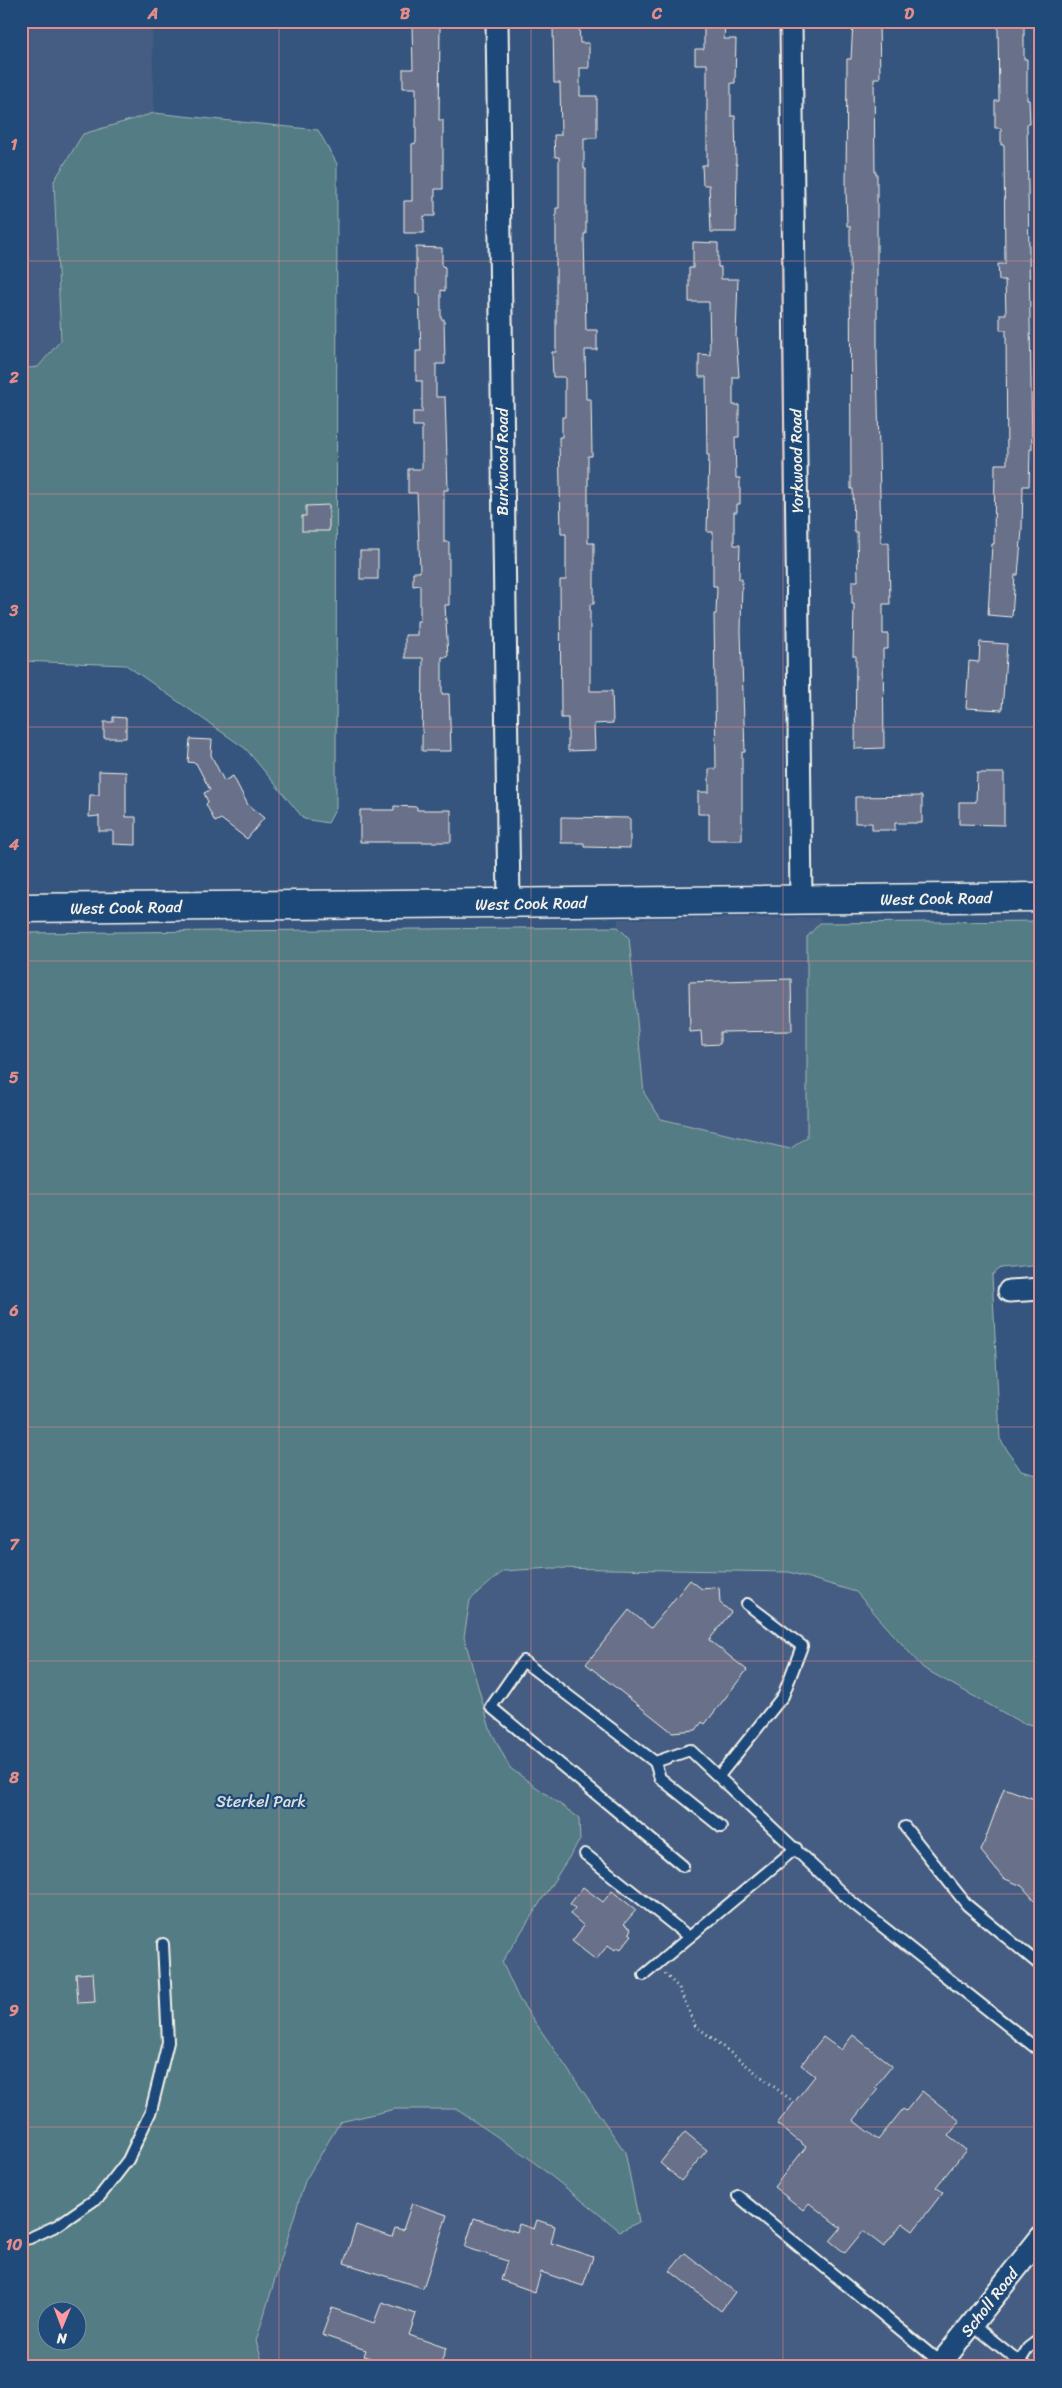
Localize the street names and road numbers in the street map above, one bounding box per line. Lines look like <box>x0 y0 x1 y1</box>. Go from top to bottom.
street label: Burkwood Road <box>488 407 517 516</box>
street label: Yorkwood Road <box>781 407 812 513</box>
street label: West Cook Road <box>880 883 994 914</box>
street label: West Cook Road <box>475 888 589 919</box>
street label: West Cook Road <box>70 892 184 923</box>
street label: Scholl Road <box>953 2260 1027 2344</box>

